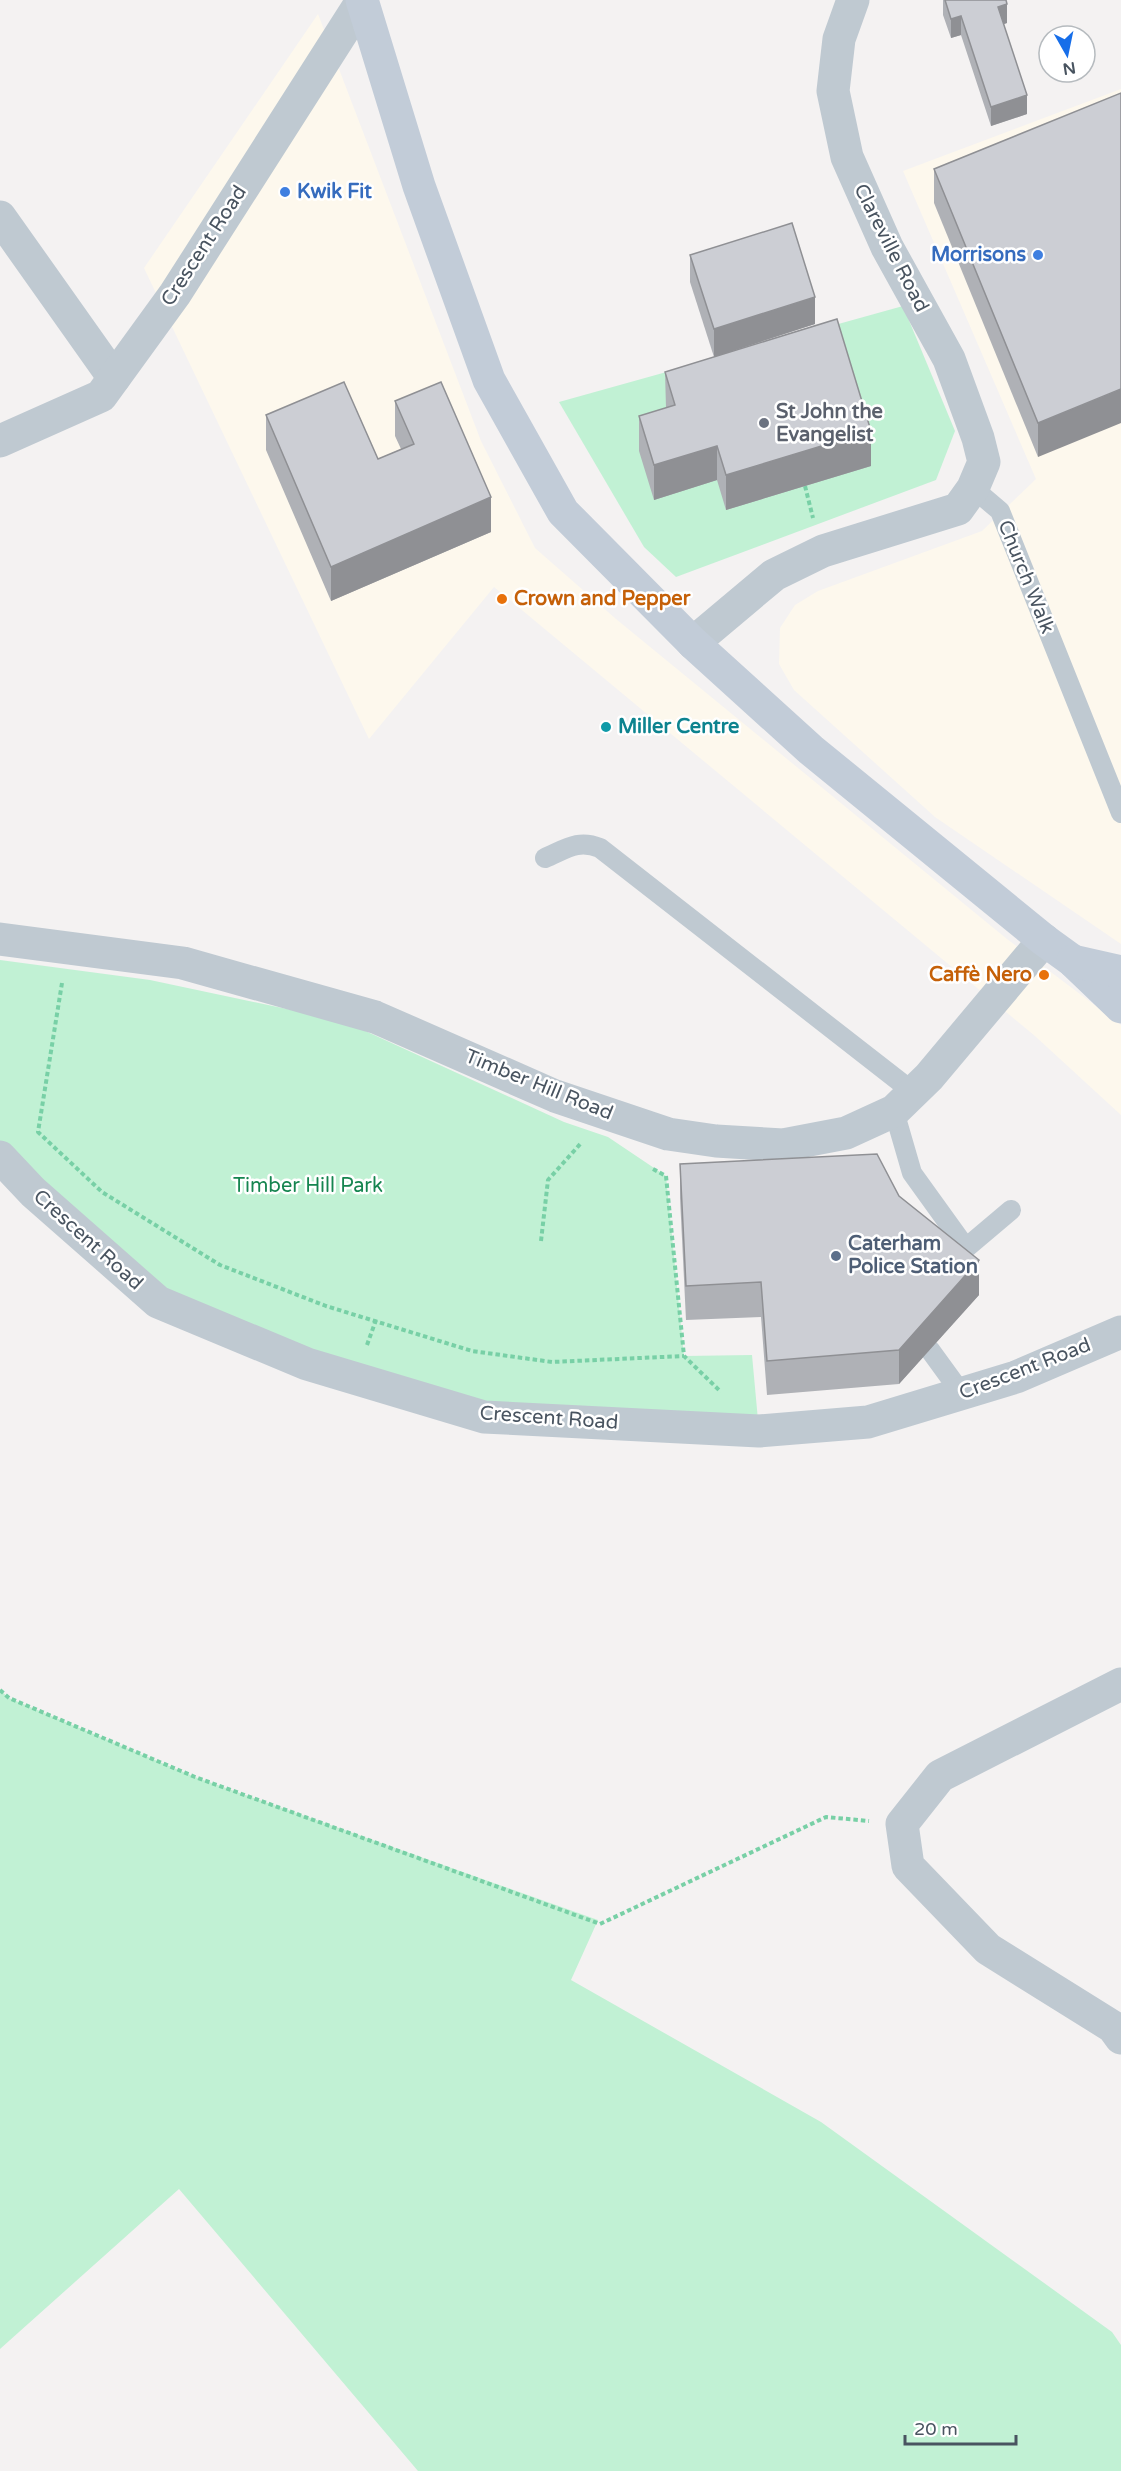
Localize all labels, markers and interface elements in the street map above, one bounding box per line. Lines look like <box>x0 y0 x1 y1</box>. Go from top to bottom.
north arrow <box>1037 24 1097 84</box>
text: N <box>1061 57 1077 79</box>
place label: Kwik Fit <box>297 180 372 204</box>
street label: Clareville Road <box>848 180 934 316</box>
street label: Crescent Road <box>156 181 252 311</box>
marker: Kwik Fit <box>278 185 292 199</box>
place label: Morrisons <box>931 243 1026 267</box>
marker: Morrisons <box>1031 248 1045 262</box>
place label: St John the Evangelist <box>776 400 883 447</box>
marker: St John the Evangelist <box>757 416 771 430</box>
street label: Church Walk <box>992 517 1060 637</box>
place label: Crown and Pepper <box>514 587 691 611</box>
marker: Crown and Pepper <box>495 592 509 606</box>
place label: Miller Centre <box>618 715 739 739</box>
marker: Miller Centre <box>599 720 613 734</box>
place label: Caffè Nero <box>929 963 1032 987</box>
marker: Caffè Nero <box>1037 968 1051 982</box>
street label: Timber Hill Road <box>462 1044 616 1126</box>
park label: Timber Hill Park <box>233 1174 383 1198</box>
street label: Crescent Road <box>28 1185 148 1295</box>
place label: Caterham Police Station <box>848 1232 978 1279</box>
marker: Caterham Police Station <box>829 1249 843 1263</box>
street label: Crescent Road <box>956 1333 1094 1405</box>
street label: Crescent Road <box>479 1401 619 1435</box>
scale bar <box>905 2408 1016 2446</box>
text: 20 m <box>914 2418 958 2440</box>

